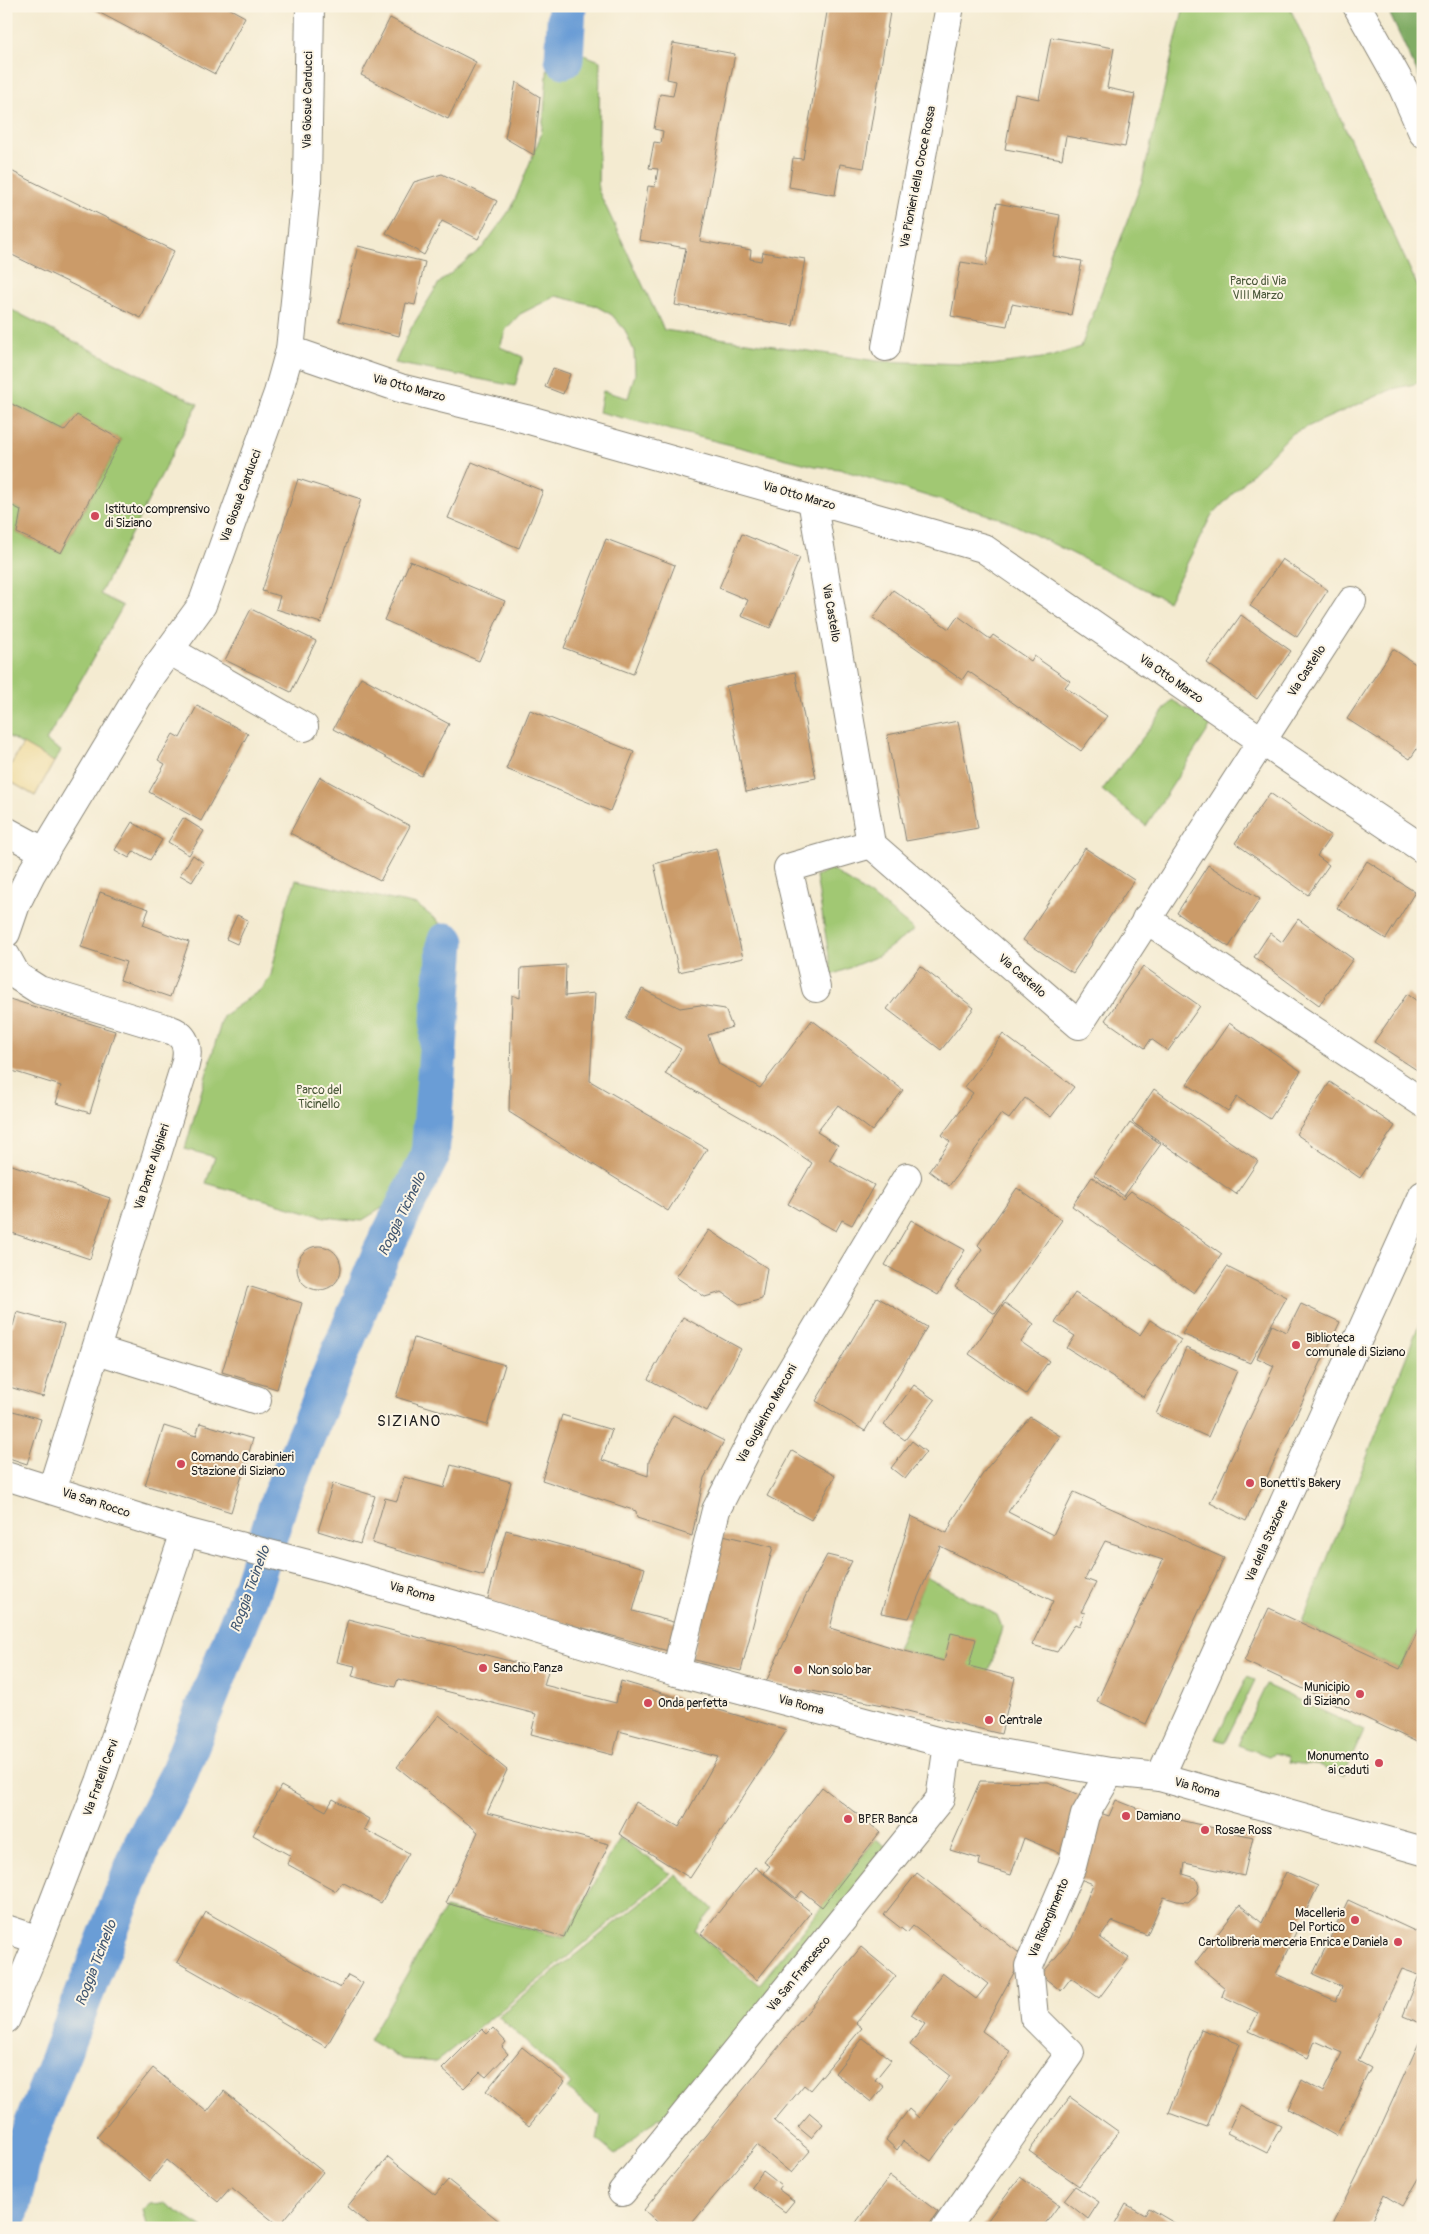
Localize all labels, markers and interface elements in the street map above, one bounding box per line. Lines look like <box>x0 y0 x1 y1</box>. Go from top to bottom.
street label: Via Giosuè Carducci <box>300 51 316 149</box>
street label: Via Pionieri della Croce Rossa <box>897 104 939 249</box>
park label: Parco di Via VIII Marzo <box>1230 274 1287 303</box>
street label: Via Otto Marzo <box>371 371 448 405</box>
street label: Via Giosuè Carducci <box>217 448 265 544</box>
street label: Via Otto Marzo <box>761 478 838 514</box>
place label: Istituto comprensivo di Siziano <box>105 502 211 531</box>
marker: Istituto comprensivo di Siziano <box>89 510 101 522</box>
street label: Via Castello <box>819 583 844 644</box>
street label: Via Castello <box>1285 642 1330 700</box>
street label: Via Otto Marzo <box>1136 651 1206 707</box>
street label: Via Castello <box>995 951 1050 1001</box>
park label: Parco del Ticinello <box>296 1083 342 1112</box>
street label: Via Dante Alighieri <box>131 1122 173 1212</box>
water label: Roggia Ticinello <box>375 1168 430 1258</box>
place label: Biblioteca comunale di Siziano <box>1306 1331 1406 1360</box>
marker: Biblioteca comunale di Siziano <box>1290 1339 1302 1351</box>
street label: Via Guglielmo Marconi <box>734 1362 800 1466</box>
district label: SIZIANO <box>377 1412 441 1431</box>
place label: Comando Carabinieri Stazione di Siziano <box>191 1450 294 1479</box>
marker: Comando Carabinieri Stazione di Siziano <box>175 1458 187 1470</box>
place label: Bonetti's Bakery <box>1260 1476 1341 1491</box>
marker: Bonetti's Bakery <box>1244 1477 1256 1489</box>
street label: Via San Rocco <box>60 1485 133 1521</box>
street label: Via della Stazione <box>1242 1498 1292 1584</box>
water label: Roggia Ticinello <box>227 1542 274 1634</box>
street label: Via Roma <box>387 1578 437 1606</box>
place label: Sancho Panza <box>493 1661 563 1676</box>
marker: Sancho Panza <box>477 1662 489 1674</box>
place label: Non solo bar <box>808 1663 872 1678</box>
marker: Non solo bar <box>792 1664 804 1676</box>
place label: Municipio di Siziano <box>1303 1680 1351 1709</box>
marker: Municipio di Siziano <box>1354 1688 1366 1700</box>
street label: Via Roma <box>776 1692 826 1718</box>
place label: Onda perfetta <box>658 1696 728 1711</box>
marker: Onda perfetta <box>642 1697 654 1709</box>
place label: Centrale <box>999 1713 1042 1728</box>
marker: Centrale <box>983 1714 995 1726</box>
street label: Via Fratelli Cervi <box>80 1738 122 1818</box>
place label: Monumento ai caduti <box>1307 1749 1370 1778</box>
marker: Monumento ai caduti <box>1373 1757 1385 1769</box>
street label: Via Roma <box>1172 1774 1222 1802</box>
place label: Damiano <box>1136 1809 1181 1824</box>
marker: Damiano <box>1120 1810 1132 1822</box>
place label: BPER Banca <box>858 1812 918 1827</box>
marker: BPER Banca <box>842 1813 854 1825</box>
place label: Rosae Ross <box>1215 1823 1273 1838</box>
marker: Rosae Ross <box>1199 1824 1211 1836</box>
street label: Via Risorgimento <box>1026 1876 1073 1960</box>
place label: Macelleria Del Portico <box>1289 1906 1346 1935</box>
marker: Macelleria Del Portico <box>1349 1914 1361 1926</box>
water label: Roggia Ticinello <box>72 1916 121 2008</box>
street label: Via San Francesco <box>764 1933 834 2015</box>
place label: Cartolibreria merceria Enrica e Daniela <box>1198 1935 1388 1950</box>
marker: Cartolibreria merceria Enrica e Daniela <box>1392 1936 1404 1948</box>

